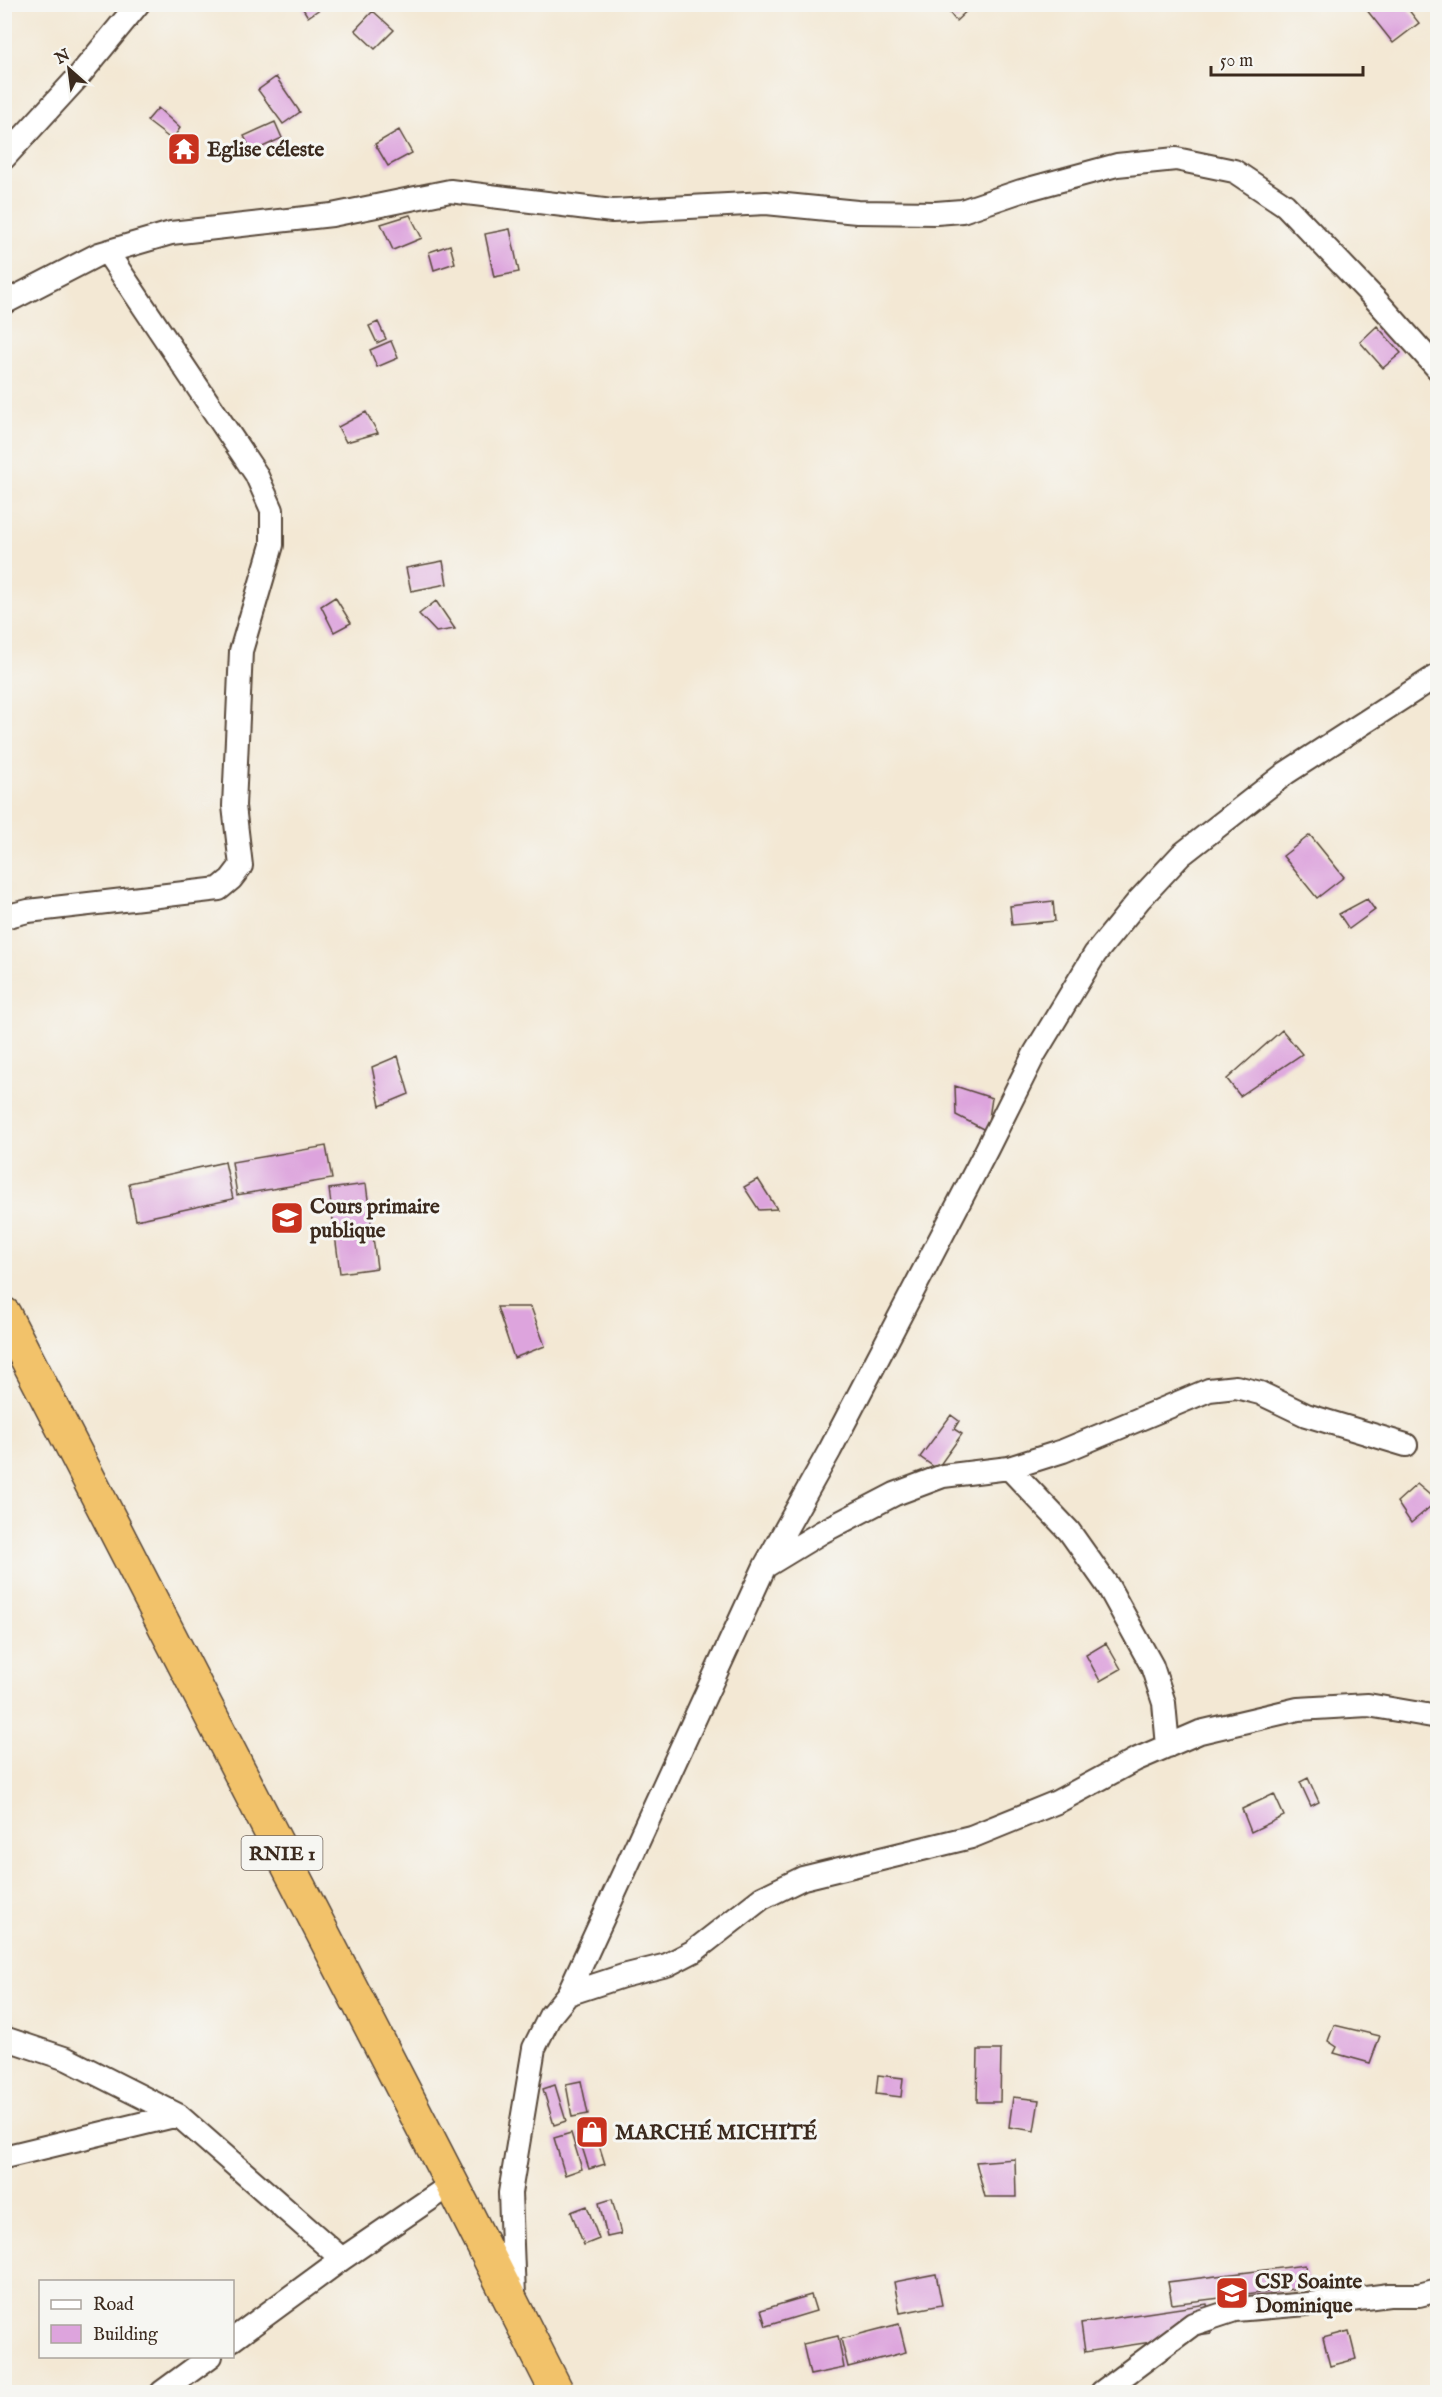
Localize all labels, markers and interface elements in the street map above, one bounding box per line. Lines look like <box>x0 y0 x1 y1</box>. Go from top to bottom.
north arrow <box>39 39 99 99</box>
scale bar <box>1211 39 1362 77</box>
text: N <box>51 45 74 70</box>
text: 50 m <box>1220 50 1253 73</box>
temple icon: Eglise céleste <box>166 131 202 167</box>
place label: Eglise céleste <box>207 137 324 164</box>
place label: Cours primaire publique <box>309 1194 440 1245</box>
school or university icon: Cours primaire publique <box>269 1200 305 1236</box>
road number: RNIE 1 <box>242 1836 322 1870</box>
shop icon: MARCHÉ MICHITÉ <box>574 2114 610 2150</box>
place label: MARCHÉ MICHITÉ <box>615 2119 818 2147</box>
place label: CSP Soainte Dominique <box>1255 2269 1363 2320</box>
school or university icon: CSP Soainte Dominique <box>1214 2275 1250 2311</box>
legend <box>39 2280 234 2358</box>
text: Road <box>93 2294 134 2317</box>
text: Building <box>93 2324 158 2347</box>

